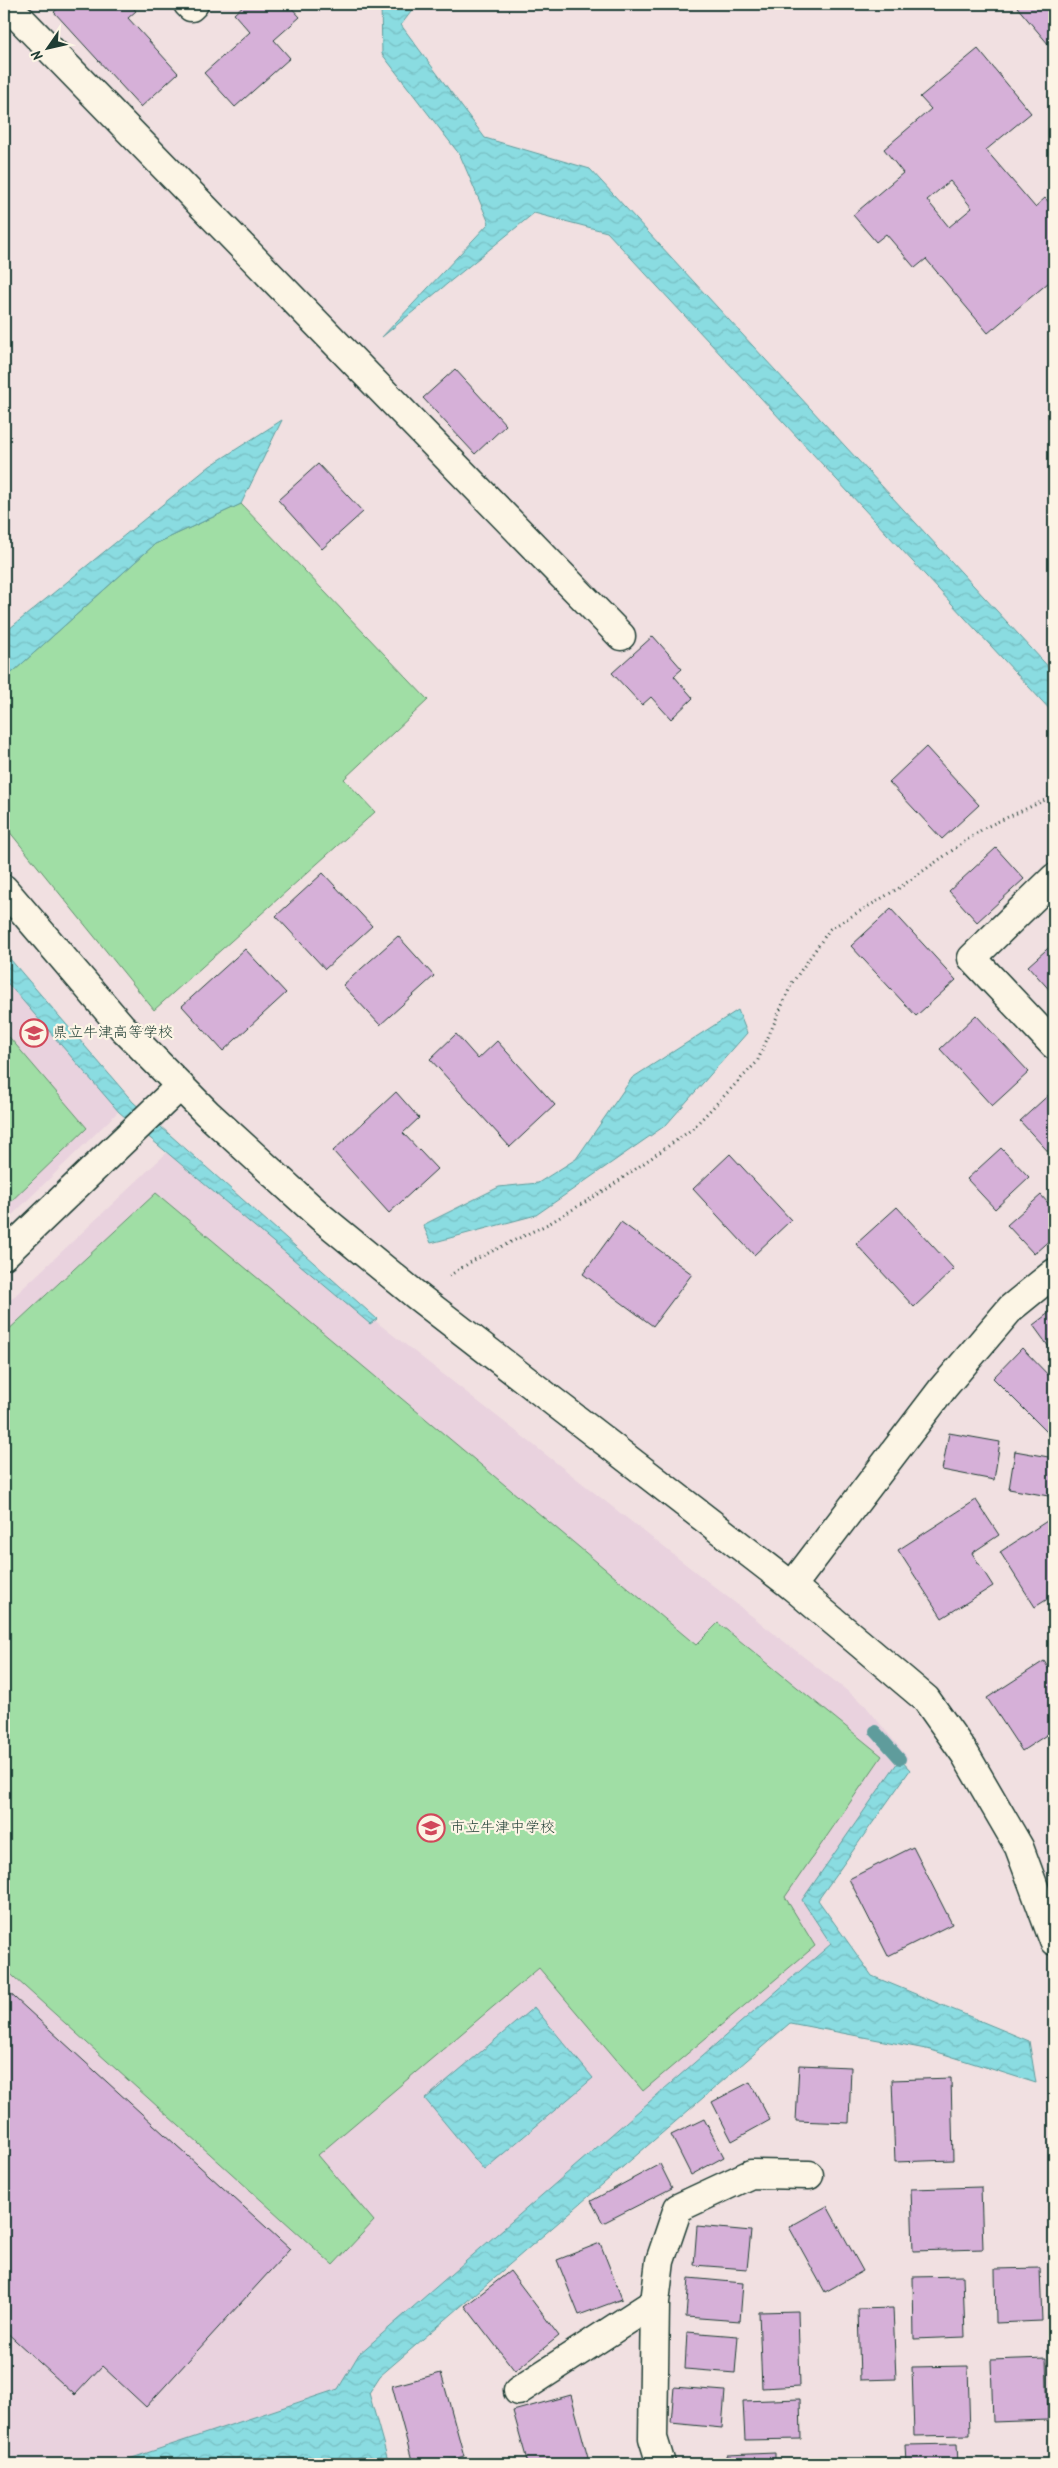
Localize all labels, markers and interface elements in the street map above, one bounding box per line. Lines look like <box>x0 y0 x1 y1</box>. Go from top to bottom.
north arrow <box>22 22 72 72</box>
text: N <box>26 45 50 65</box>
school or university icon: 県立牛津高等学校 <box>19 1018 49 1048</box>
place label: 県立牛津高等学校 <box>53 1021 173 1045</box>
school or university icon: 市立牛津中学校 <box>416 1813 446 1843</box>
place label: 市立牛津中学校 <box>450 1816 555 1840</box>

